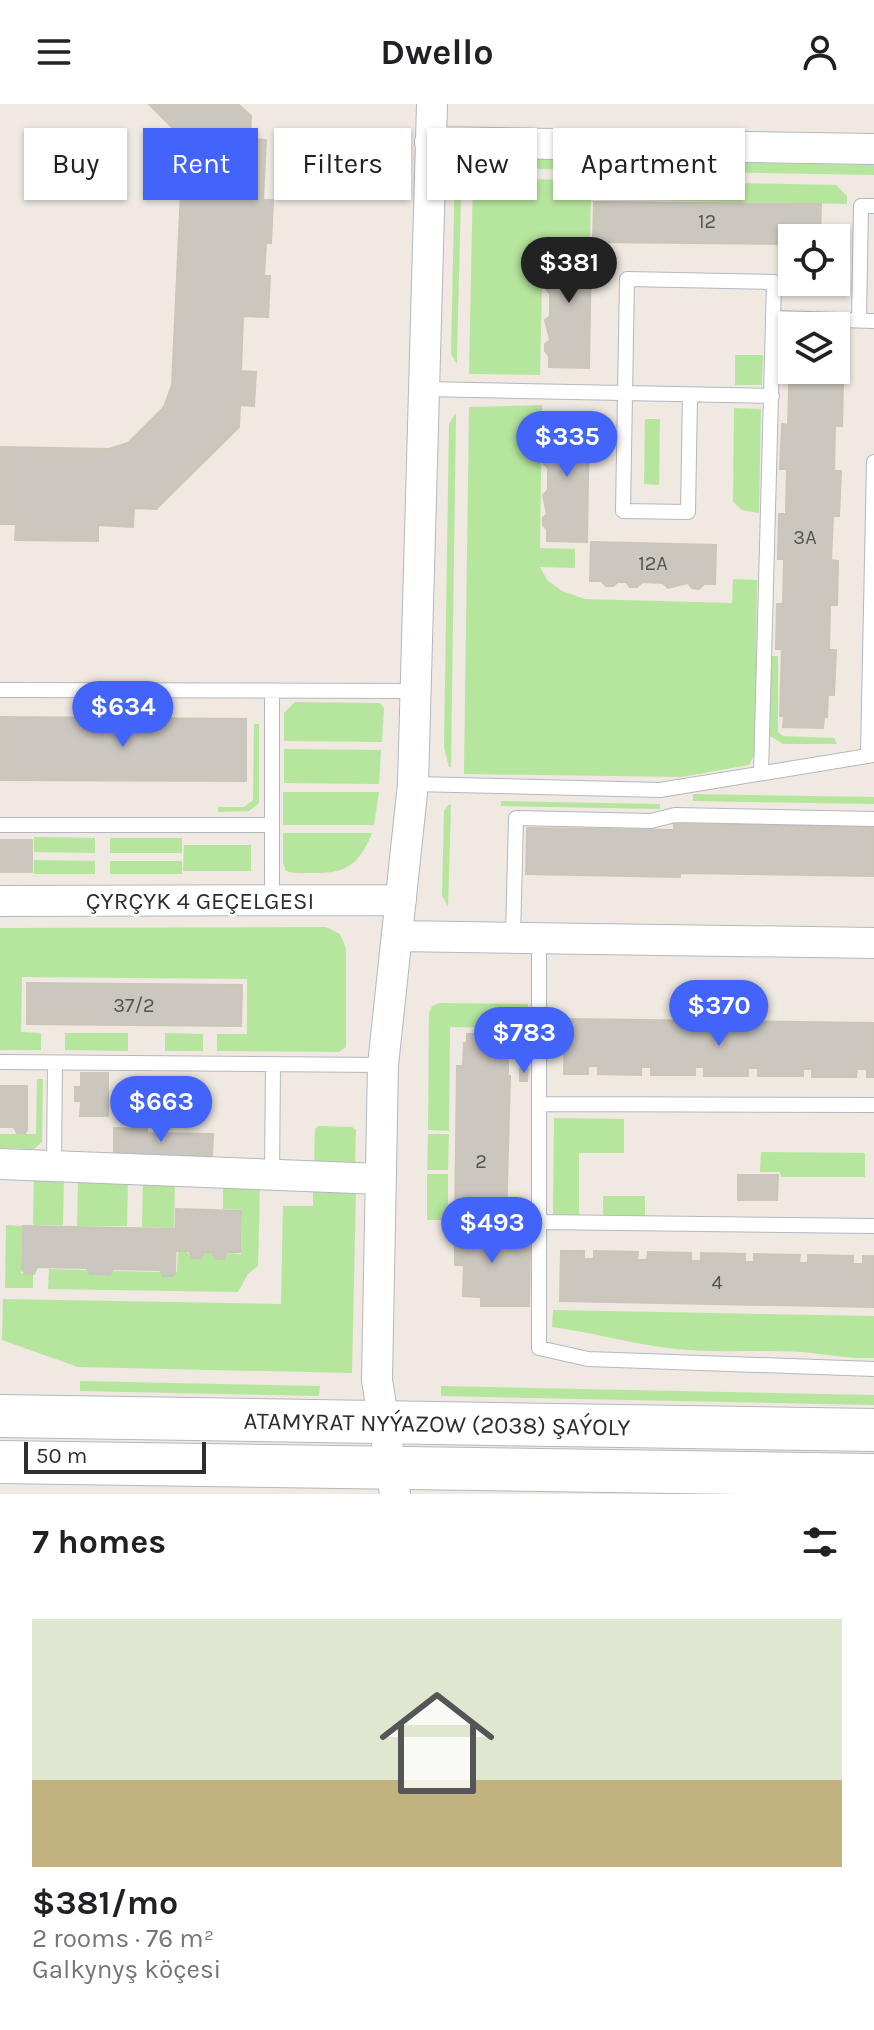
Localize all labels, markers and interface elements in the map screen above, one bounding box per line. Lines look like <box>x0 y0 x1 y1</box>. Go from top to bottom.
icon: menu <box>32 30 76 74</box>
icon: person <box>798 30 842 74</box>
text: Dwello <box>380 31 494 73</box>
chip: Buy <box>24 128 127 200</box>
chip: Rent <box>143 128 258 200</box>
chip: Filters <box>274 128 411 200</box>
chip: New <box>427 128 537 200</box>
chip: Apartment <box>553 128 745 200</box>
house number: 12 <box>698 210 716 233</box>
map controls <box>778 224 850 384</box>
button: locate <box>778 224 850 296</box>
pin: $381 <box>522 237 616 305</box>
text: $381 <box>539 247 599 278</box>
button: layers <box>778 312 850 384</box>
pin: $335 <box>520 411 614 479</box>
text: $335 <box>534 421 600 452</box>
house number: 3A <box>793 526 817 549</box>
house number: 12A <box>638 552 668 575</box>
pin: $634 <box>76 681 170 749</box>
text: $634 <box>90 691 156 722</box>
street label: ÇYRÇYK 4 GEÇELGESI <box>86 887 314 915</box>
pin: $370 <box>672 980 766 1048</box>
text: $370 <box>687 990 751 1021</box>
house number: 37/2 <box>113 994 155 1017</box>
pin: $783 <box>477 1007 571 1075</box>
text: $783 <box>492 1017 556 1048</box>
pin: $663 <box>114 1076 208 1144</box>
text: $663 <box>128 1086 194 1117</box>
house number: 2 <box>475 1150 487 1173</box>
pin: $493 <box>445 1197 539 1265</box>
text: $493 <box>459 1207 525 1238</box>
house number: 4 <box>711 1271 723 1294</box>
street label: ATAMYRAT NYÝAZOW (2038) ŞAÝOLY <box>244 1406 631 1441</box>
scale bar <box>24 1438 206 1474</box>
text: 50 m <box>36 1443 87 1469</box>
icon: filters <box>798 1520 842 1564</box>
text: 7 homes <box>32 1522 166 1562</box>
icon: home <box>365 1671 509 1815</box>
text: $381/mo <box>32 1883 178 1923</box>
text: 2 rooms · 76 m² <box>32 1923 214 1954</box>
text: Galkynyş köçesi <box>32 1954 221 1985</box>

